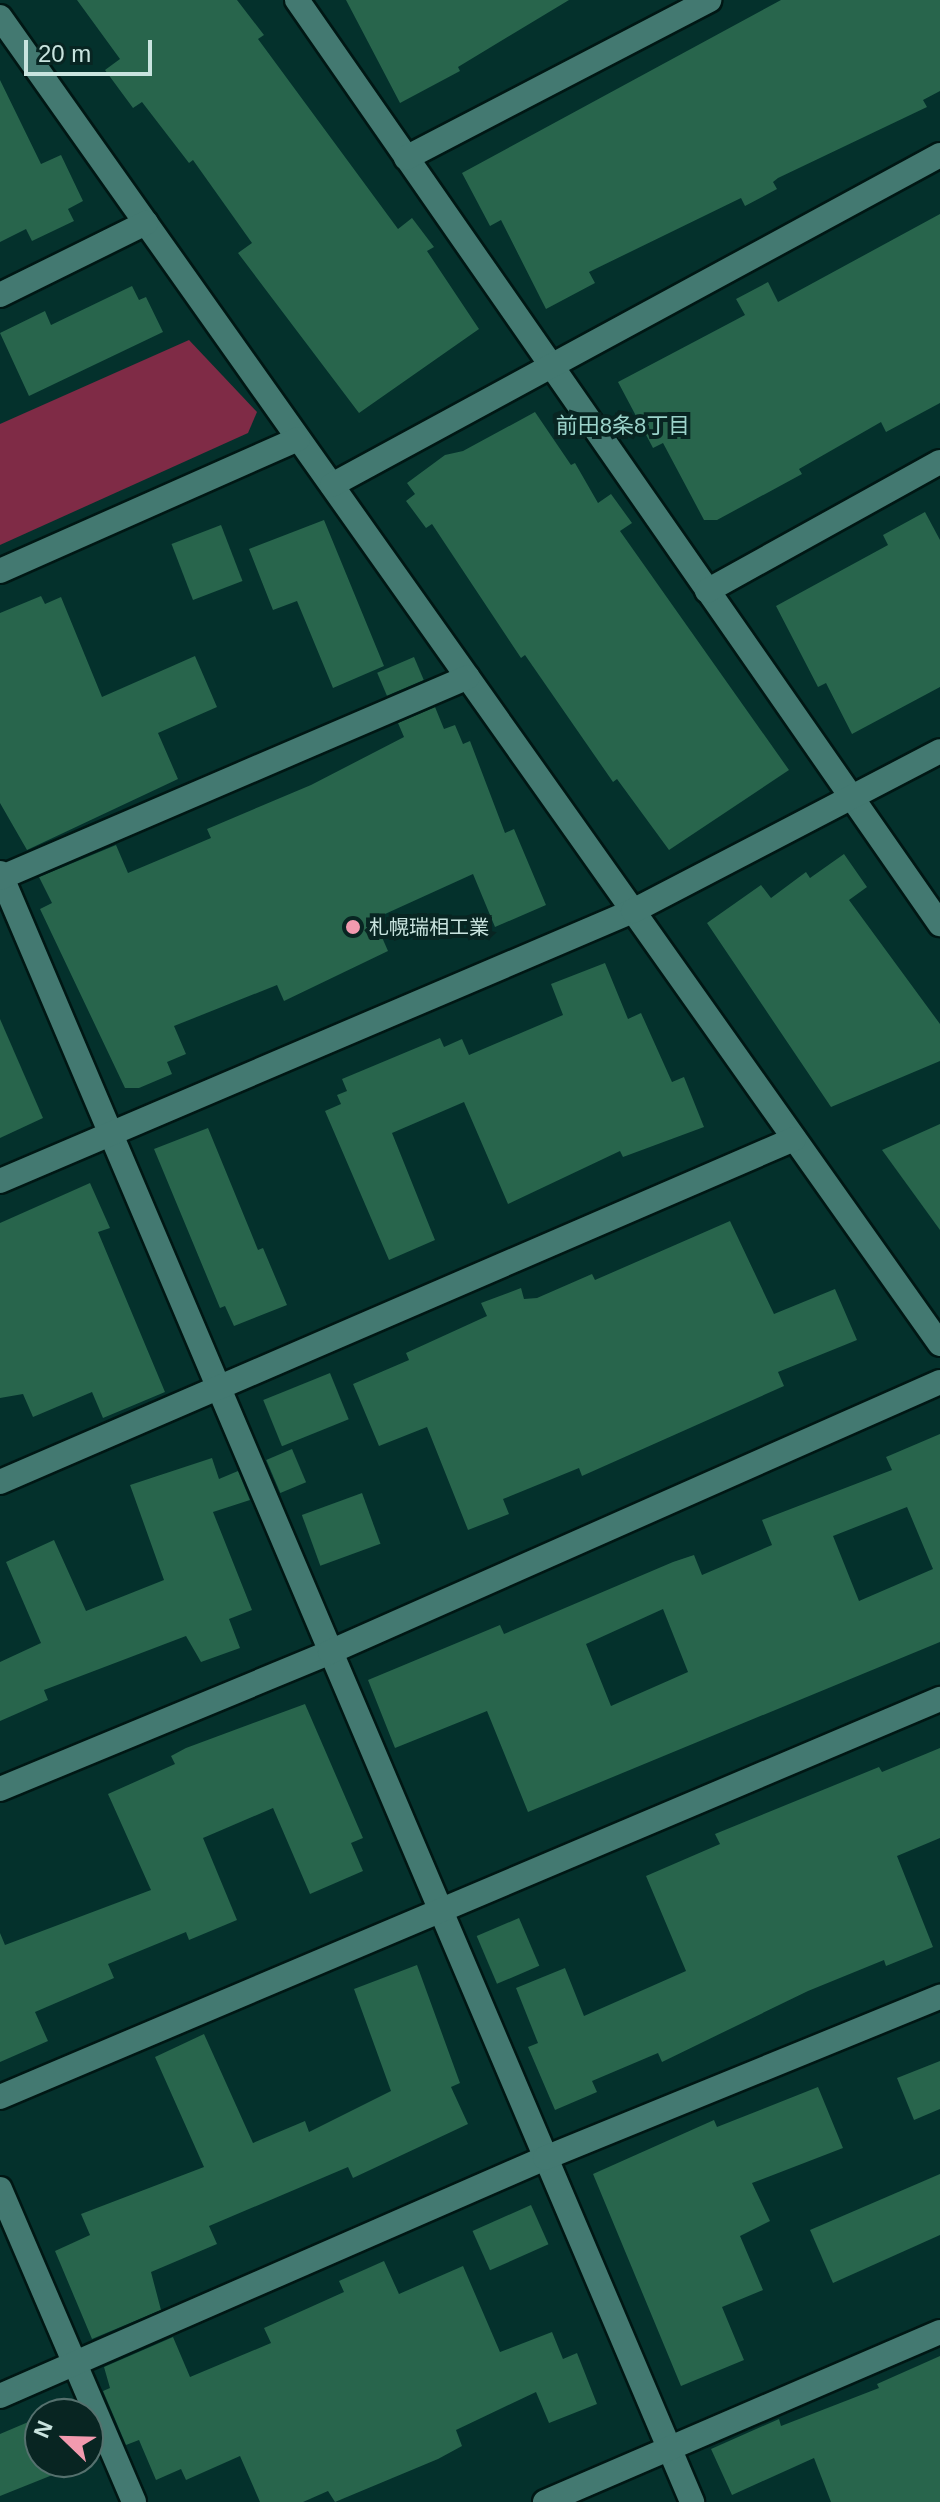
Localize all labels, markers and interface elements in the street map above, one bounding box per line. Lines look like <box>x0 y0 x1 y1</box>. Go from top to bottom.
scale bar <box>28 24 156 74</box>
text: 20 m <box>38 40 91 67</box>
district label: 前田8条8丁目 <box>556 413 690 439</box>
place label: 札幌瑞相工業 <box>369 915 489 939</box>
marker: 札幌瑞相工業 <box>344 918 362 936</box>
north arrow <box>24 2398 104 2478</box>
text: N <box>29 2417 58 2441</box>

